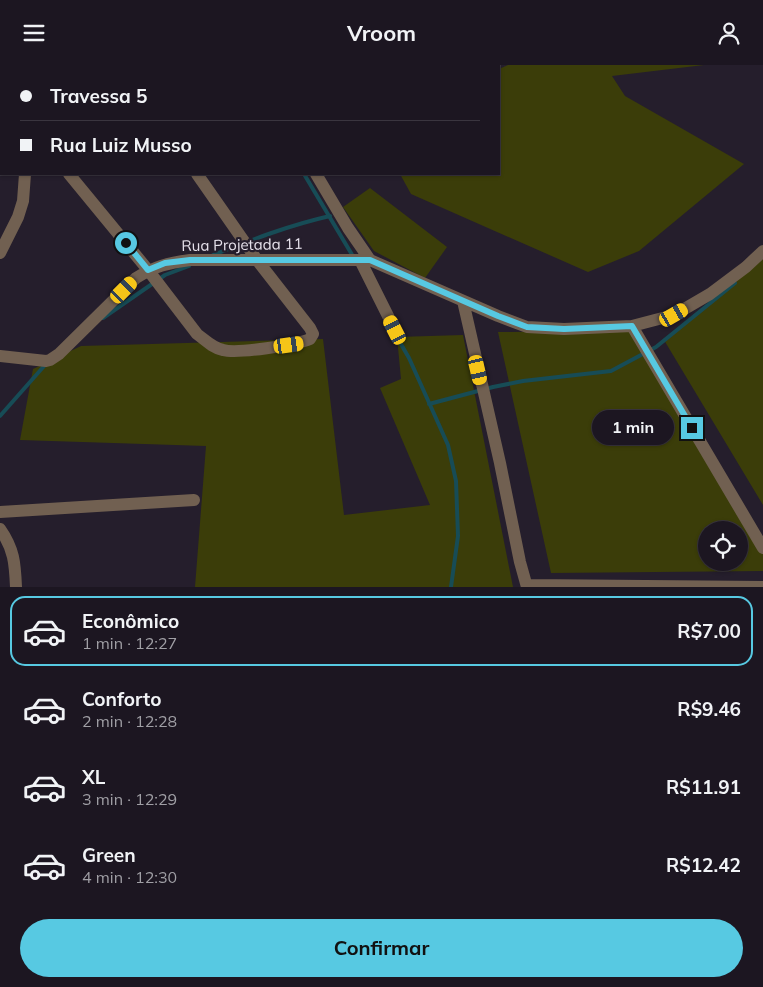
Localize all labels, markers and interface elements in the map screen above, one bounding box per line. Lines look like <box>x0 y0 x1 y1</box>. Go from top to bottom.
icon: menu <box>20 19 48 47</box>
text: Vroom <box>347 19 416 47</box>
icon: person <box>715 19 743 47</box>
text: Travessa 5 <box>50 84 147 108</box>
text: Rua Luiz Musso <box>50 133 192 157</box>
route start <box>115 232 137 254</box>
street label: Rua Projetada 11 <box>181 234 303 255</box>
car <box>108 274 139 306</box>
car <box>657 301 690 329</box>
car <box>381 313 408 347</box>
car <box>273 335 304 355</box>
car <box>467 354 488 386</box>
callout: 1 min <box>592 411 674 445</box>
text: 1 min <box>612 417 654 437</box>
route end <box>681 417 703 439</box>
map controls <box>698 521 748 571</box>
button: locate <box>698 521 748 571</box>
icon: car <box>22 609 67 654</box>
text: Econômico <box>82 609 179 633</box>
text: R$7.00 <box>677 619 741 643</box>
text: 1 min · 12:27 <box>82 633 177 653</box>
icon: car <box>22 687 67 732</box>
text: Conforto <box>82 687 161 711</box>
text: R$9.46 <box>677 697 741 721</box>
text: 2 min · 12:28 <box>82 711 177 731</box>
icon: car <box>22 765 67 810</box>
text: XL <box>82 765 105 789</box>
text: R$11.91 <box>666 775 741 799</box>
text: 3 min · 12:29 <box>82 789 177 809</box>
icon: car <box>22 843 67 888</box>
text: Green <box>82 843 136 867</box>
text: R$12.42 <box>666 853 741 877</box>
text: 4 min · 12:30 <box>82 867 177 887</box>
button: Confirmar <box>20 919 743 977</box>

